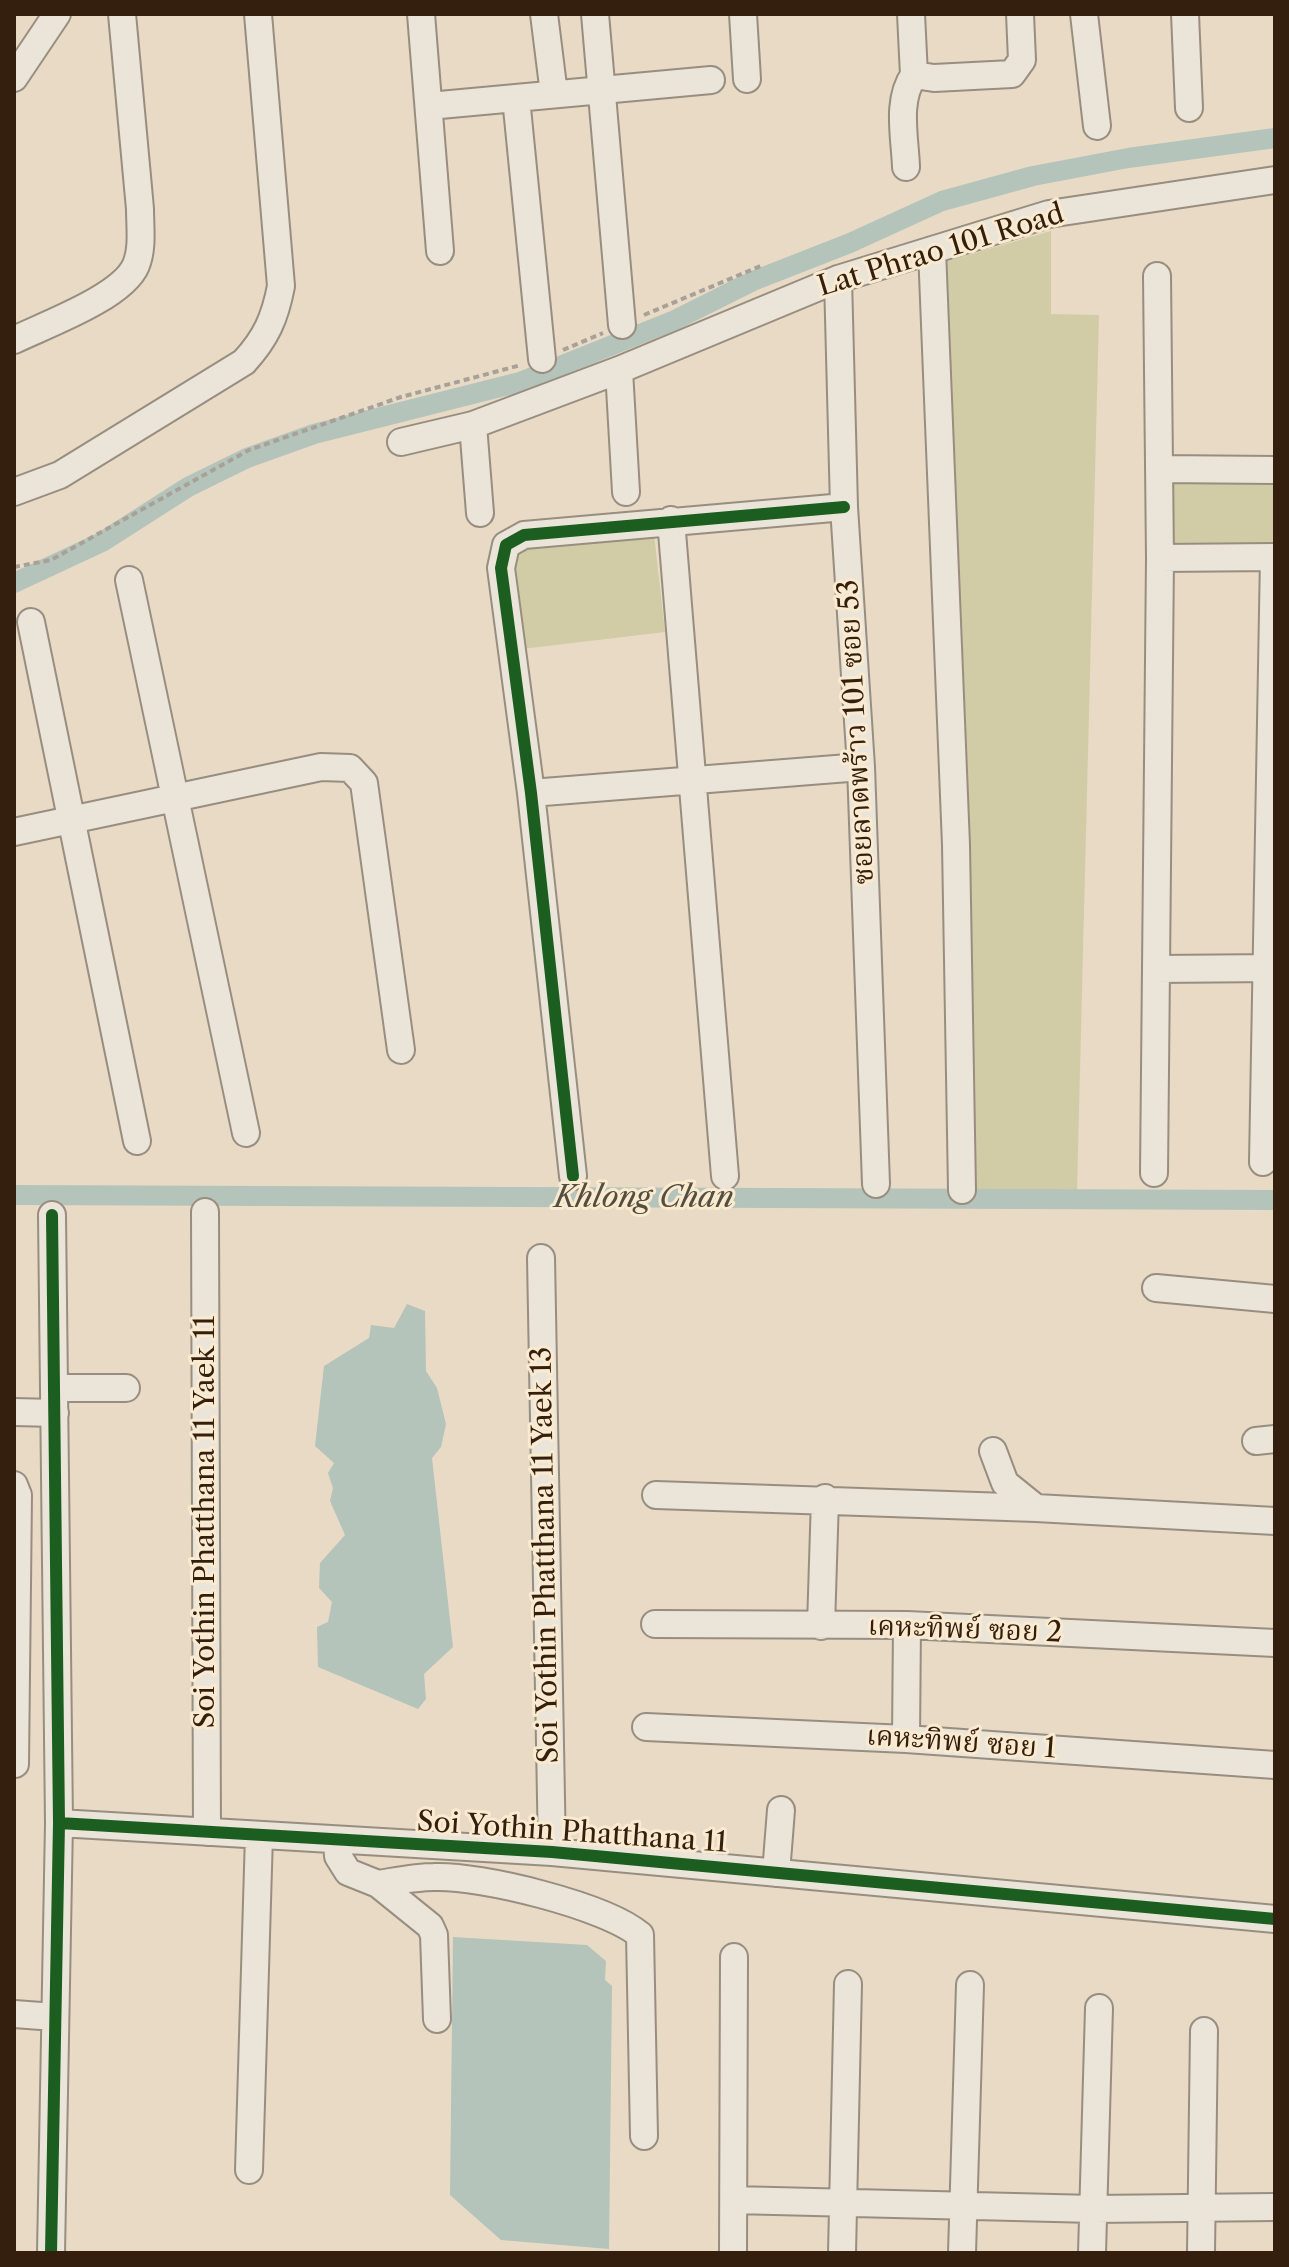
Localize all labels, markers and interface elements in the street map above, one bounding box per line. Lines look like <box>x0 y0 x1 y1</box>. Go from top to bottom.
street label: Lat Phrao 101 Road <box>814 198 1068 304</box>
street label: ซอยลาดพร้าว 101 ซอย 53 <box>832 579 882 885</box>
water label: Khlong Chan <box>554 1180 734 1216</box>
street label: Soi Yothin Phatthana 11 Yaek 11 <box>189 1315 223 1729</box>
street label: Soi Yothin Phatthana 11 Yaek 13 <box>526 1346 566 1764</box>
street label: เคหะทิพย์ ซอย 2 <box>867 1610 1063 1650</box>
street label: เคหะทิพย์ ซอย 1 <box>865 1720 1057 1766</box>
street label: Soi Yothin Phatthana 11 <box>416 1805 728 1861</box>

